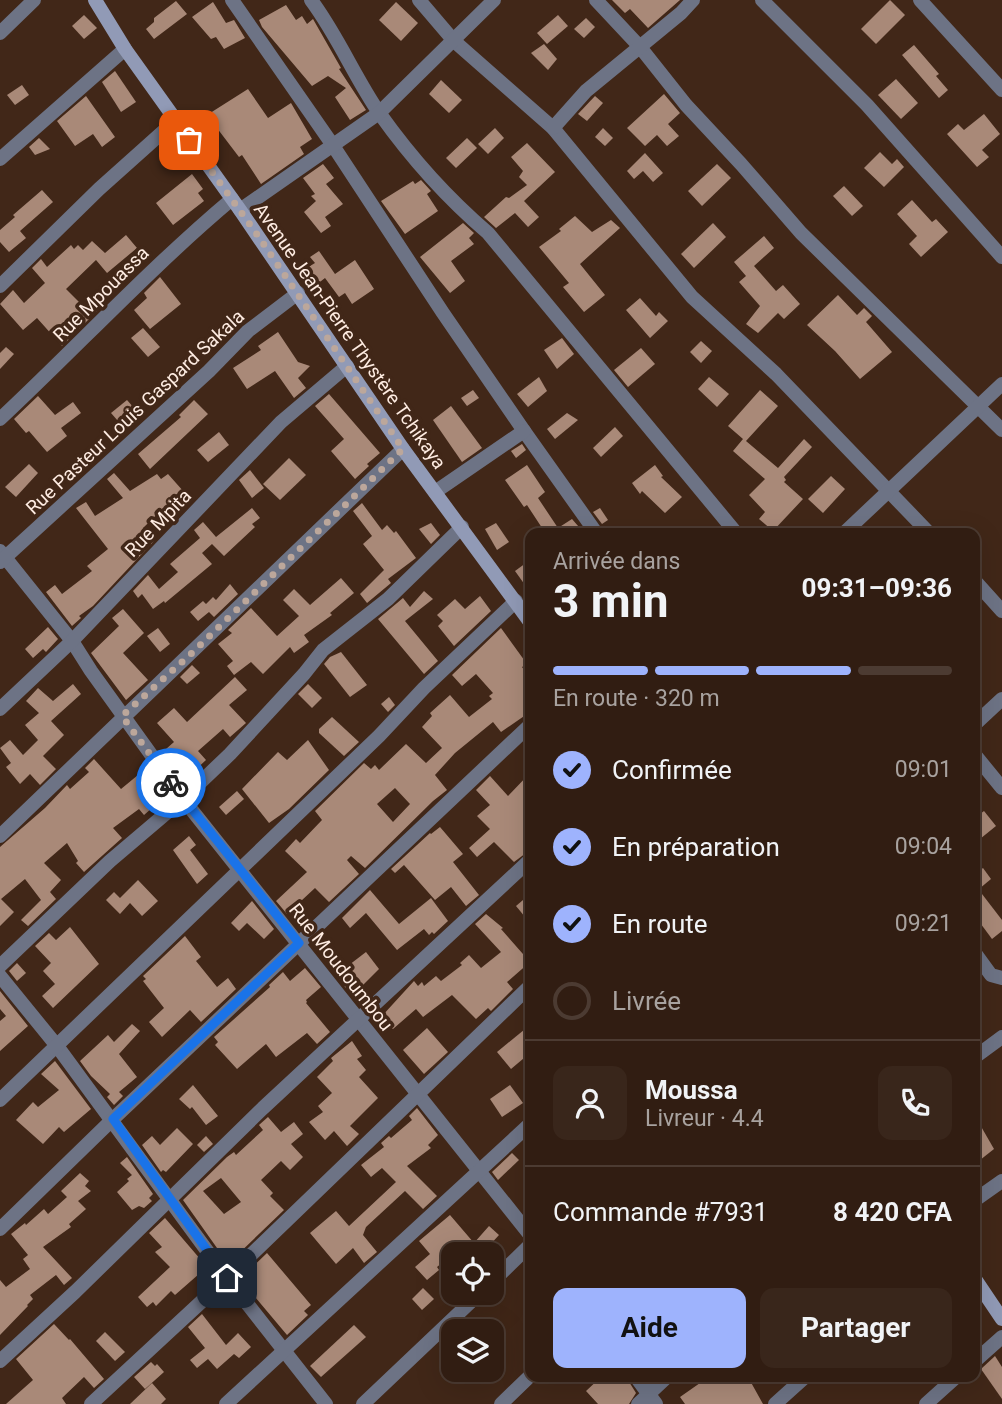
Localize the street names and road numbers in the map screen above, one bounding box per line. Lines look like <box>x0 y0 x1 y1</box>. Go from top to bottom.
street label: Avenue Jean-Pierre Thystère Tchikaya <box>249 199 451 473</box>
street label: Rue Mpouassa <box>48 241 154 347</box>
street label: Rue Pasteur Louis Gaspard Sakala <box>21 305 249 519</box>
street label: Rue Mpita <box>120 484 196 562</box>
street label: Rue Moudoumbou <box>284 899 398 1035</box>

